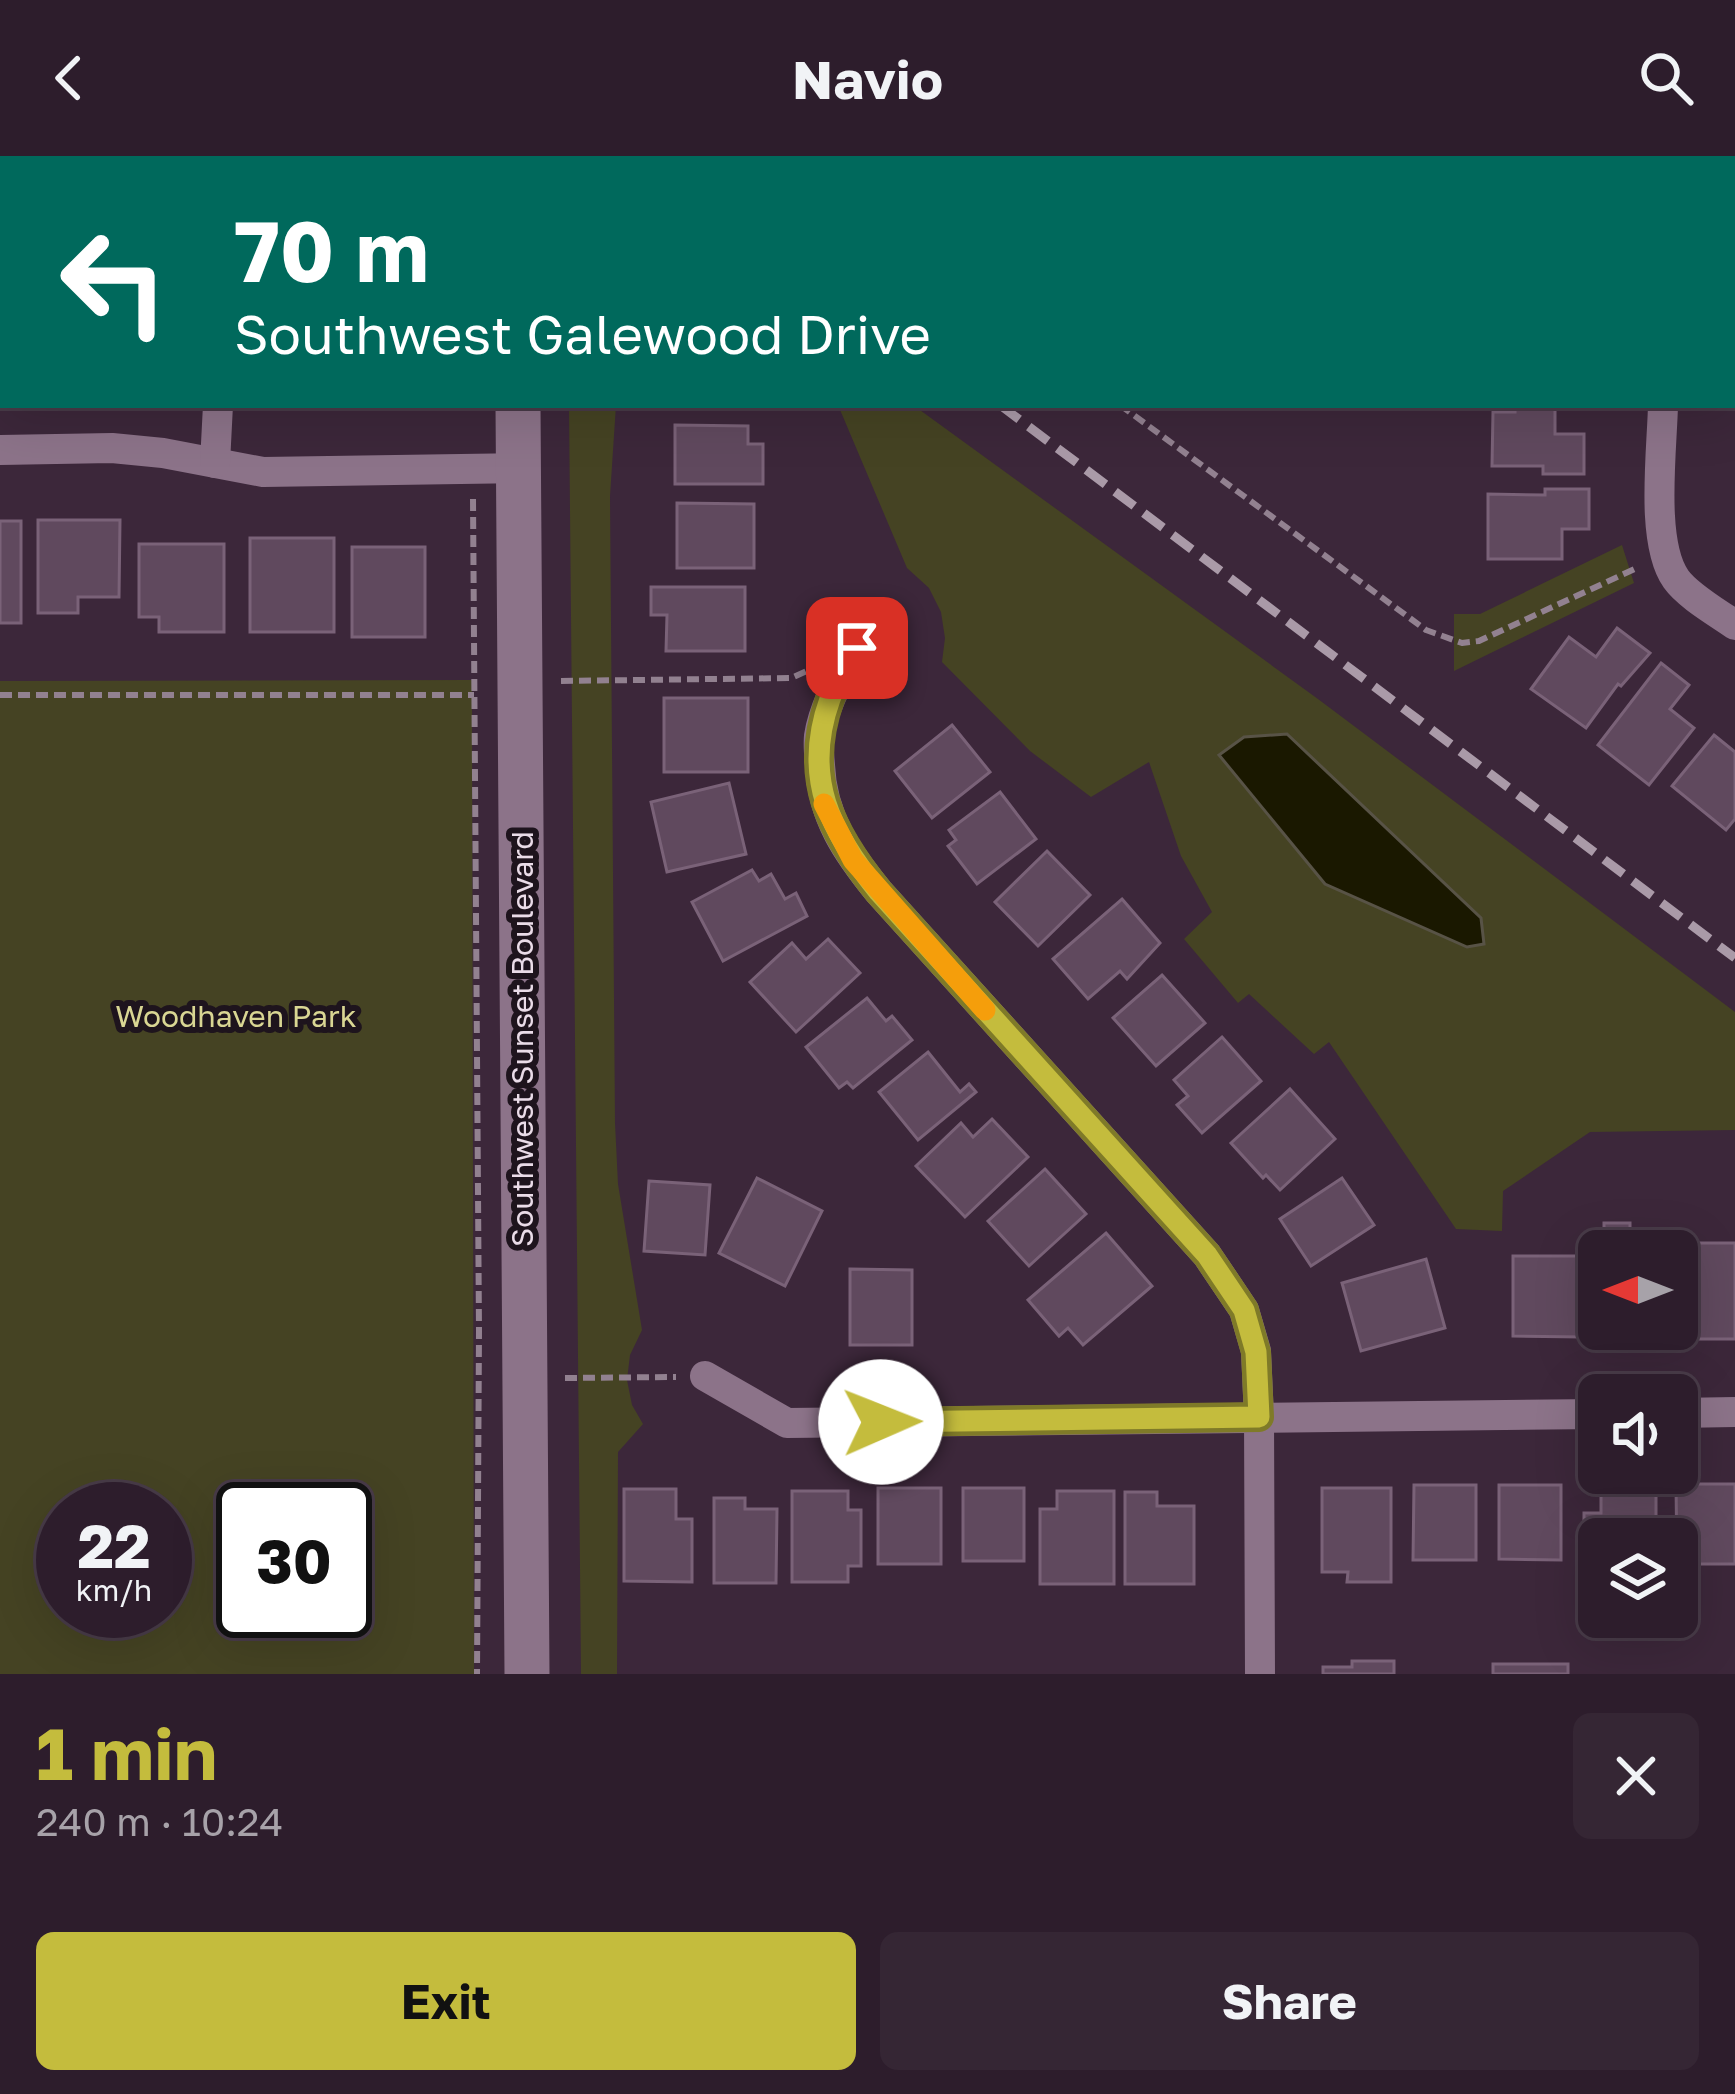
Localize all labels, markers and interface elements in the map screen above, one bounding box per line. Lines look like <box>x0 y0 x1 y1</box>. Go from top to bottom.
icon: back <box>36 45 102 111</box>
icon: search <box>1633 45 1699 111</box>
text: Navio <box>792 46 943 111</box>
text: 70 m <box>234 200 429 300</box>
icon: left <box>36 204 192 360</box>
text: Southwest Galewood Drive <box>234 301 931 366</box>
pin <box>806 597 908 699</box>
icon: arrive <box>824 615 890 681</box>
street label: Southwest Sunset Boulevard <box>504 831 540 1247</box>
park label: Woodhaven Park <box>115 998 357 1034</box>
north arrow <box>1578 1230 1698 1350</box>
map controls <box>1578 1230 1698 1638</box>
position arrow <box>818 1359 944 1485</box>
button: sound <box>1578 1374 1698 1494</box>
speed limit sign: 30 <box>216 1482 372 1638</box>
text: 22 <box>77 1509 151 1581</box>
button: layers <box>1578 1518 1698 1638</box>
text: km/h <box>76 1572 152 1608</box>
text: 1 min <box>36 1709 217 1796</box>
button: close <box>1573 1713 1699 1839</box>
text: 240 m · 10:24 <box>36 1798 283 1845</box>
button: Exit <box>36 1932 856 2070</box>
button: Share <box>880 1932 1699 2070</box>

